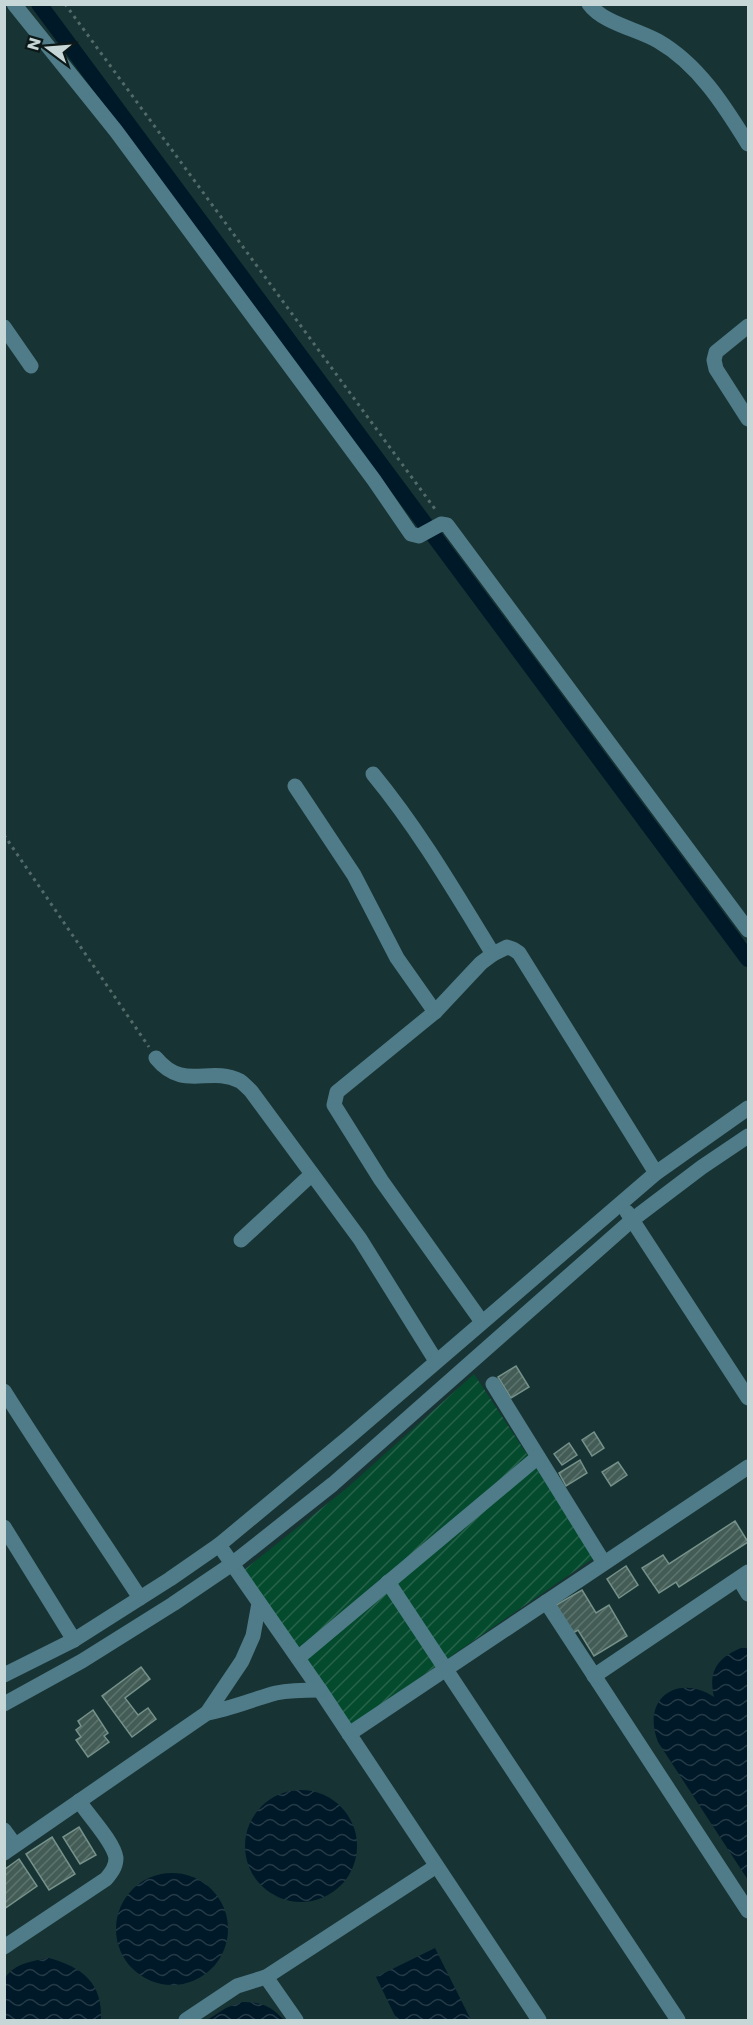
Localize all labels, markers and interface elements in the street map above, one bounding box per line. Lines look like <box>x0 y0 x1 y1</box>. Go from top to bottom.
north arrow <box>18 18 78 78</box>
text: N <box>21 35 47 53</box>

